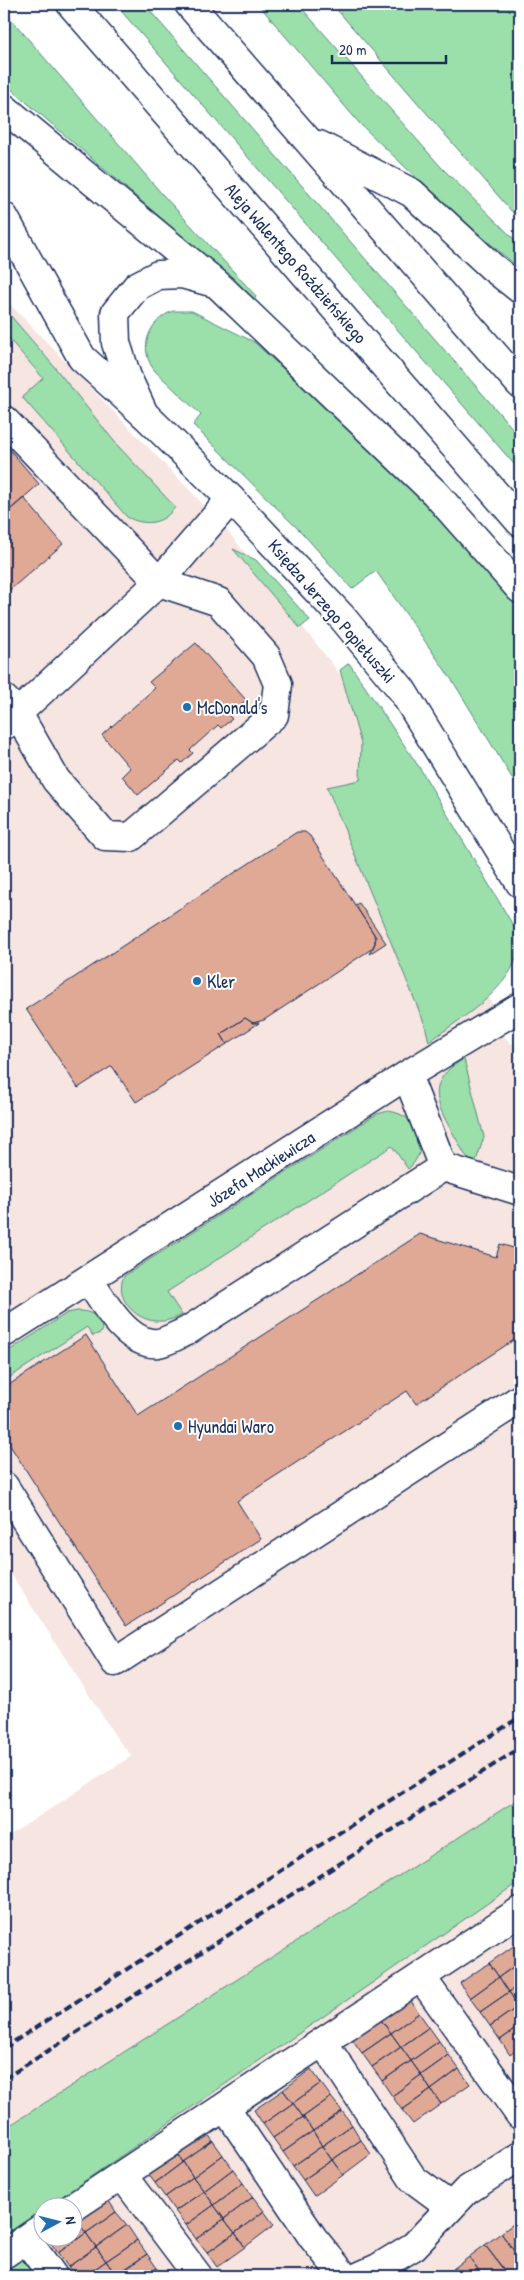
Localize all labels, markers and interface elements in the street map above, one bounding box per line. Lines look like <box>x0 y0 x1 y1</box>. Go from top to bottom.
scale bar <box>332 32 445 64</box>
text: 20 m <box>339 39 366 60</box>
street label: Aleja Walentego Roździeńskiego <box>219 177 373 349</box>
street label: Księdza Jerzego Popiełuszki <box>262 534 402 688</box>
place label: McDonald's <box>197 695 267 720</box>
marker: McDonald's <box>181 701 193 713</box>
place label: Kler <box>207 969 235 994</box>
marker: Kler <box>191 975 203 987</box>
street label: Józefa Mackiewicza <box>202 1125 320 1213</box>
place label: Hyundai Waro <box>188 1414 274 1439</box>
marker: Hyundai Waro <box>172 1420 184 1432</box>
north arrow <box>32 2198 82 2248</box>
text: N <box>62 2215 81 2226</box>

